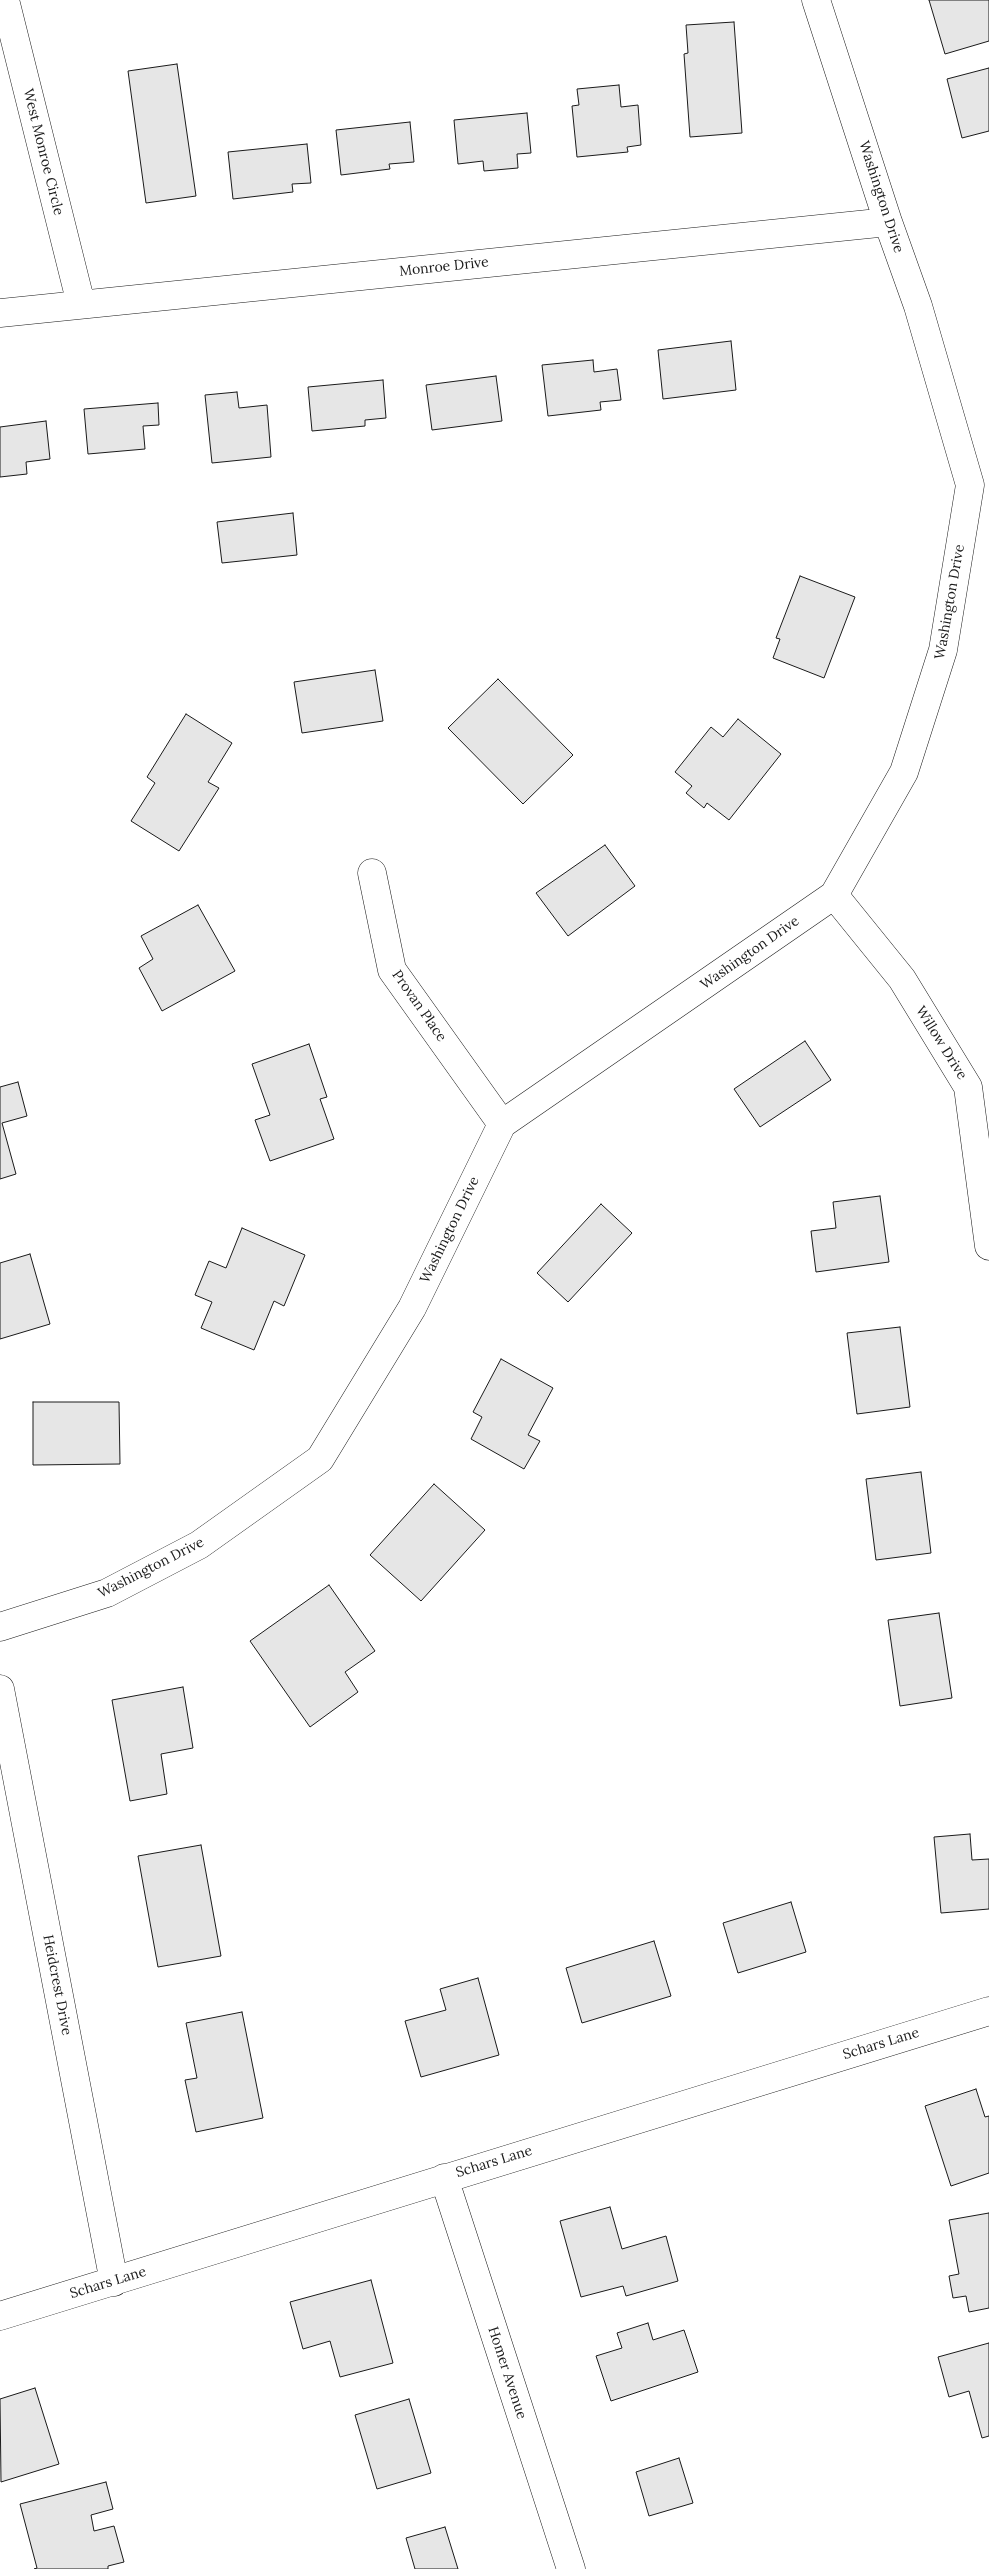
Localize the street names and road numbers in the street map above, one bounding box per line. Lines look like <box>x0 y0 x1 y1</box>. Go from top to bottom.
street label: West Monroe Circle <box>19 87 67 217</box>
street label: Washington Drive <box>855 139 907 255</box>
street label: Monroe Drive <box>398 254 490 280</box>
street label: Washington Drive <box>932 543 968 661</box>
street label: Washington Drive <box>697 913 803 993</box>
street label: Provan Place <box>388 967 450 1045</box>
street label: Willow Drive <box>912 1003 970 1083</box>
street label: Washington Drive <box>417 1174 483 1286</box>
street label: Washington Drive <box>95 1534 207 1602</box>
street label: Heidcrest Drive <box>39 1933 75 2037</box>
street label: Schars Lane <box>841 2024 921 2064</box>
street label: Schars Lane <box>454 2142 534 2182</box>
street label: Schars Lane <box>68 2263 148 2303</box>
street label: Homer Avenue <box>484 2325 530 2421</box>

